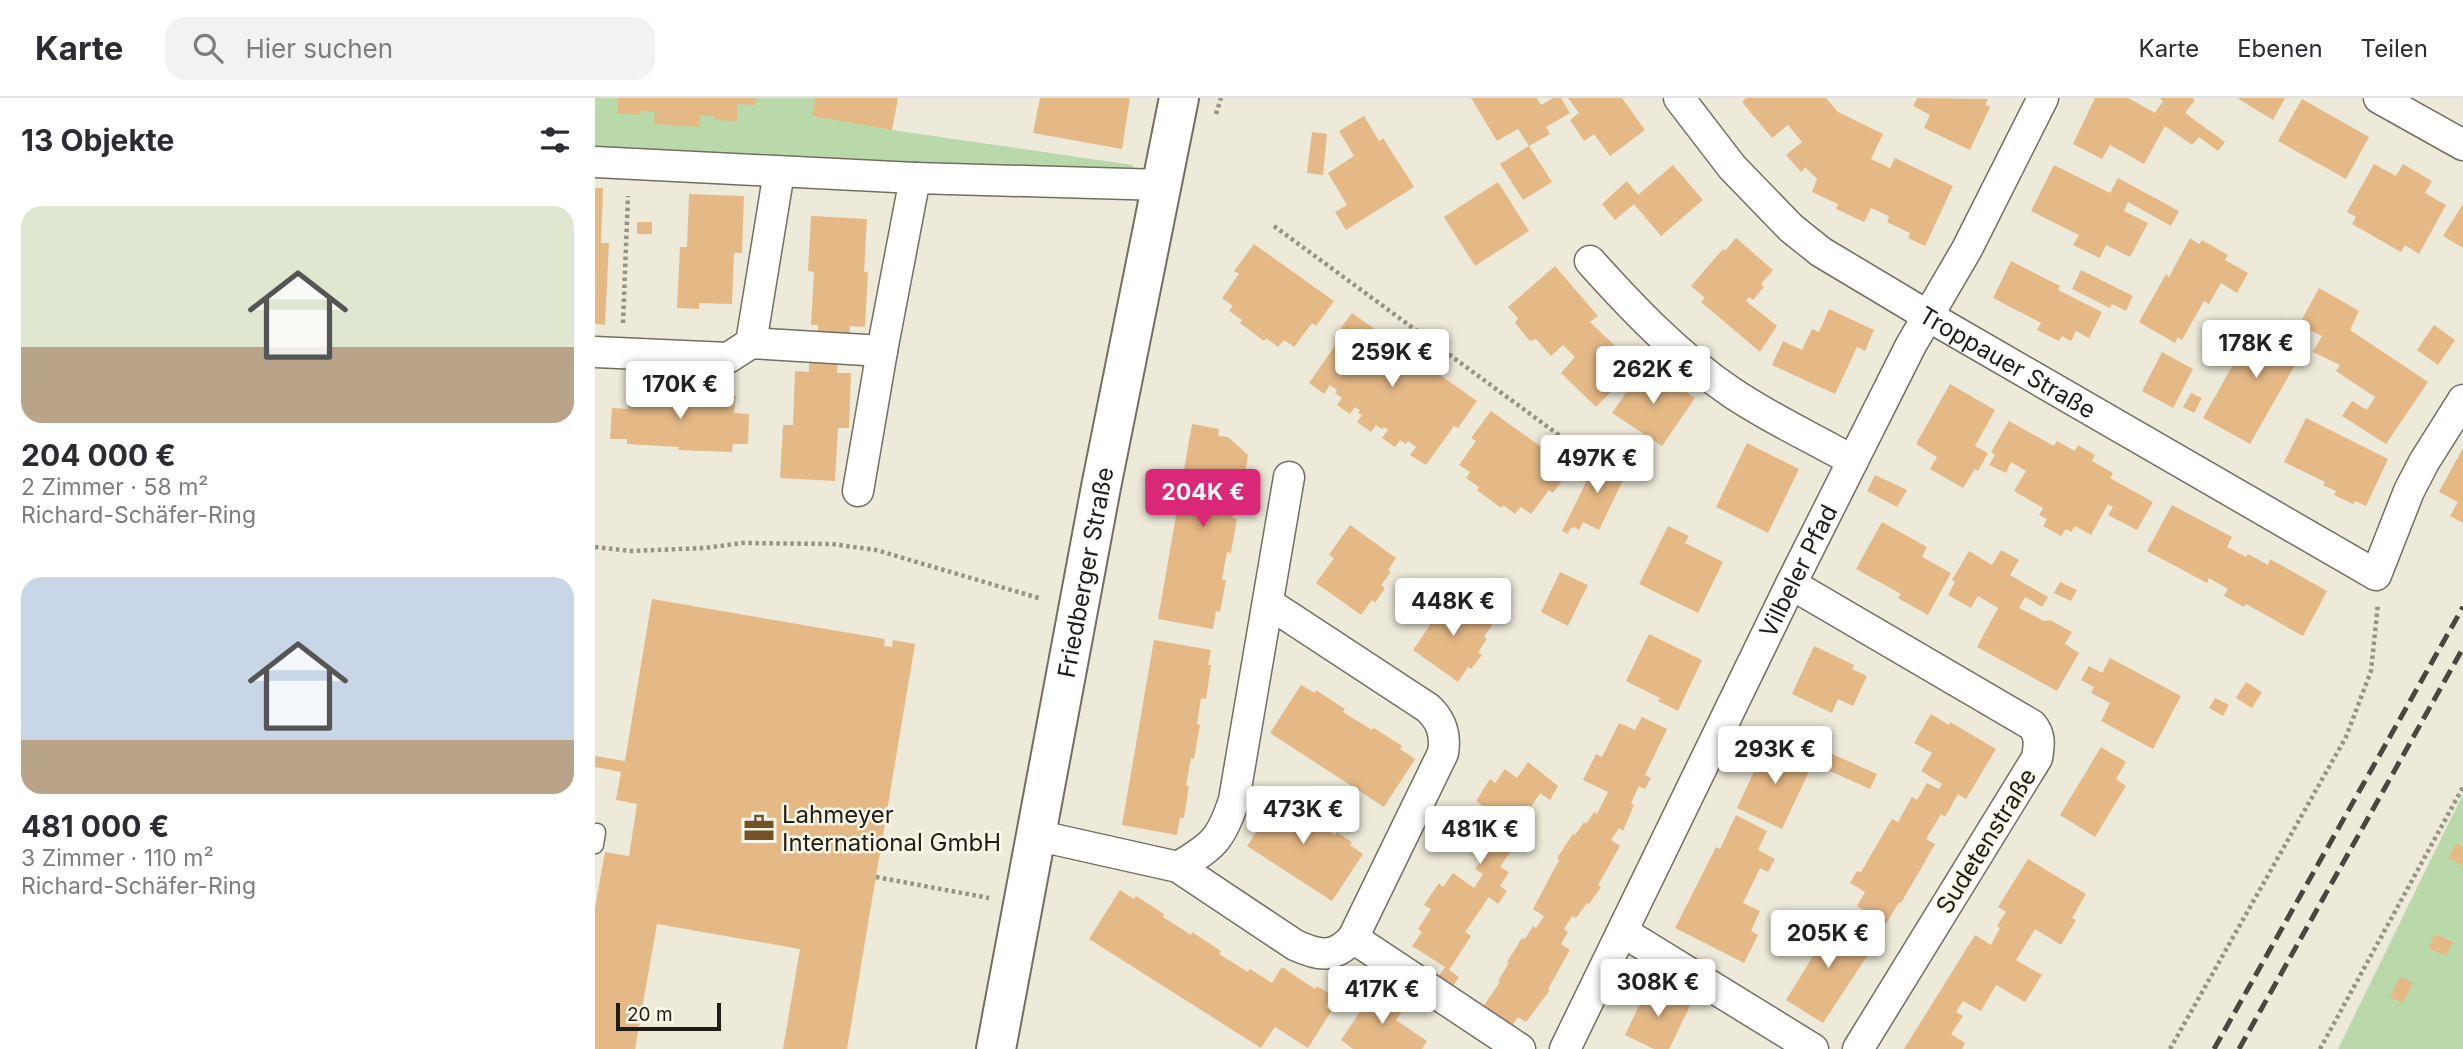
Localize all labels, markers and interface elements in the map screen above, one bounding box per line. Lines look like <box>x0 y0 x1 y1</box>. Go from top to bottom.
search box <box>165 17 655 80</box>
text: Karte <box>35 28 123 68</box>
icon: search <box>189 29 227 67</box>
text: Hier suchen <box>245 33 393 64</box>
text: Karte <box>2139 34 2199 63</box>
text: Ebenen <box>2237 34 2323 63</box>
text: Teilen <box>2361 34 2428 63</box>
icon: filters <box>536 121 574 159</box>
text: 13 Objekte <box>21 122 174 158</box>
icon: home <box>235 252 361 378</box>
street label: Troppauer Straße <box>1914 300 2101 424</box>
pin: 178K € <box>2199 320 2313 380</box>
text: 178K € <box>2218 329 2294 357</box>
pin: 259K € <box>1335 330 1449 389</box>
text: 259K € <box>1351 338 1433 366</box>
pin: 262K € <box>1596 346 1710 406</box>
text: 262K € <box>1612 355 1694 383</box>
pin: 170K € <box>623 362 737 421</box>
text: 170K € <box>642 370 718 398</box>
pin: 497K € <box>1540 436 1654 495</box>
text: 204 000 € <box>21 437 176 473</box>
text: 497K € <box>1556 444 1638 472</box>
street label: Friedberger Straße <box>1051 464 1119 680</box>
pin: 204K € <box>1146 470 1260 529</box>
text: 2 Zimmer · 58 m² <box>21 473 208 501</box>
text: 204K € <box>1161 478 1245 506</box>
street label: Vilbeler Pfad <box>1753 500 1843 642</box>
text: Richard-Schäfer-Ring <box>21 501 256 529</box>
pin: 448K € <box>1396 578 1510 638</box>
text: 448K € <box>1411 587 1495 615</box>
icon: home <box>235 623 361 749</box>
pin: 293K € <box>1718 726 1832 786</box>
text: 293K € <box>1734 735 1816 763</box>
street label: Sudetenstraße <box>1930 763 2042 919</box>
pin: 473K € <box>1246 786 1360 846</box>
text: 473K € <box>1262 795 1344 823</box>
place label: Lahmeyer International GmbH <box>782 800 1001 857</box>
pin: 481K € <box>1423 806 1537 866</box>
text: 481 000 € <box>21 808 169 844</box>
office icon: Lahmeyer International GmbH <box>742 811 776 845</box>
text: 481K € <box>1441 815 1519 843</box>
text: 3 Zimmer · 110 m² <box>21 844 214 872</box>
text: Richard-Schäfer-Ring <box>21 872 256 900</box>
pin: 205K € <box>1771 910 1885 970</box>
text: 205K € <box>1787 919 1869 947</box>
pin: 308K € <box>1601 960 1715 1019</box>
pin: 417K € <box>1325 967 1439 1026</box>
text: 308K € <box>1616 968 1700 996</box>
text: 417K € <box>1344 975 1420 1003</box>
scale bar <box>616 1000 721 1032</box>
text: 20 m <box>627 1003 673 1026</box>

